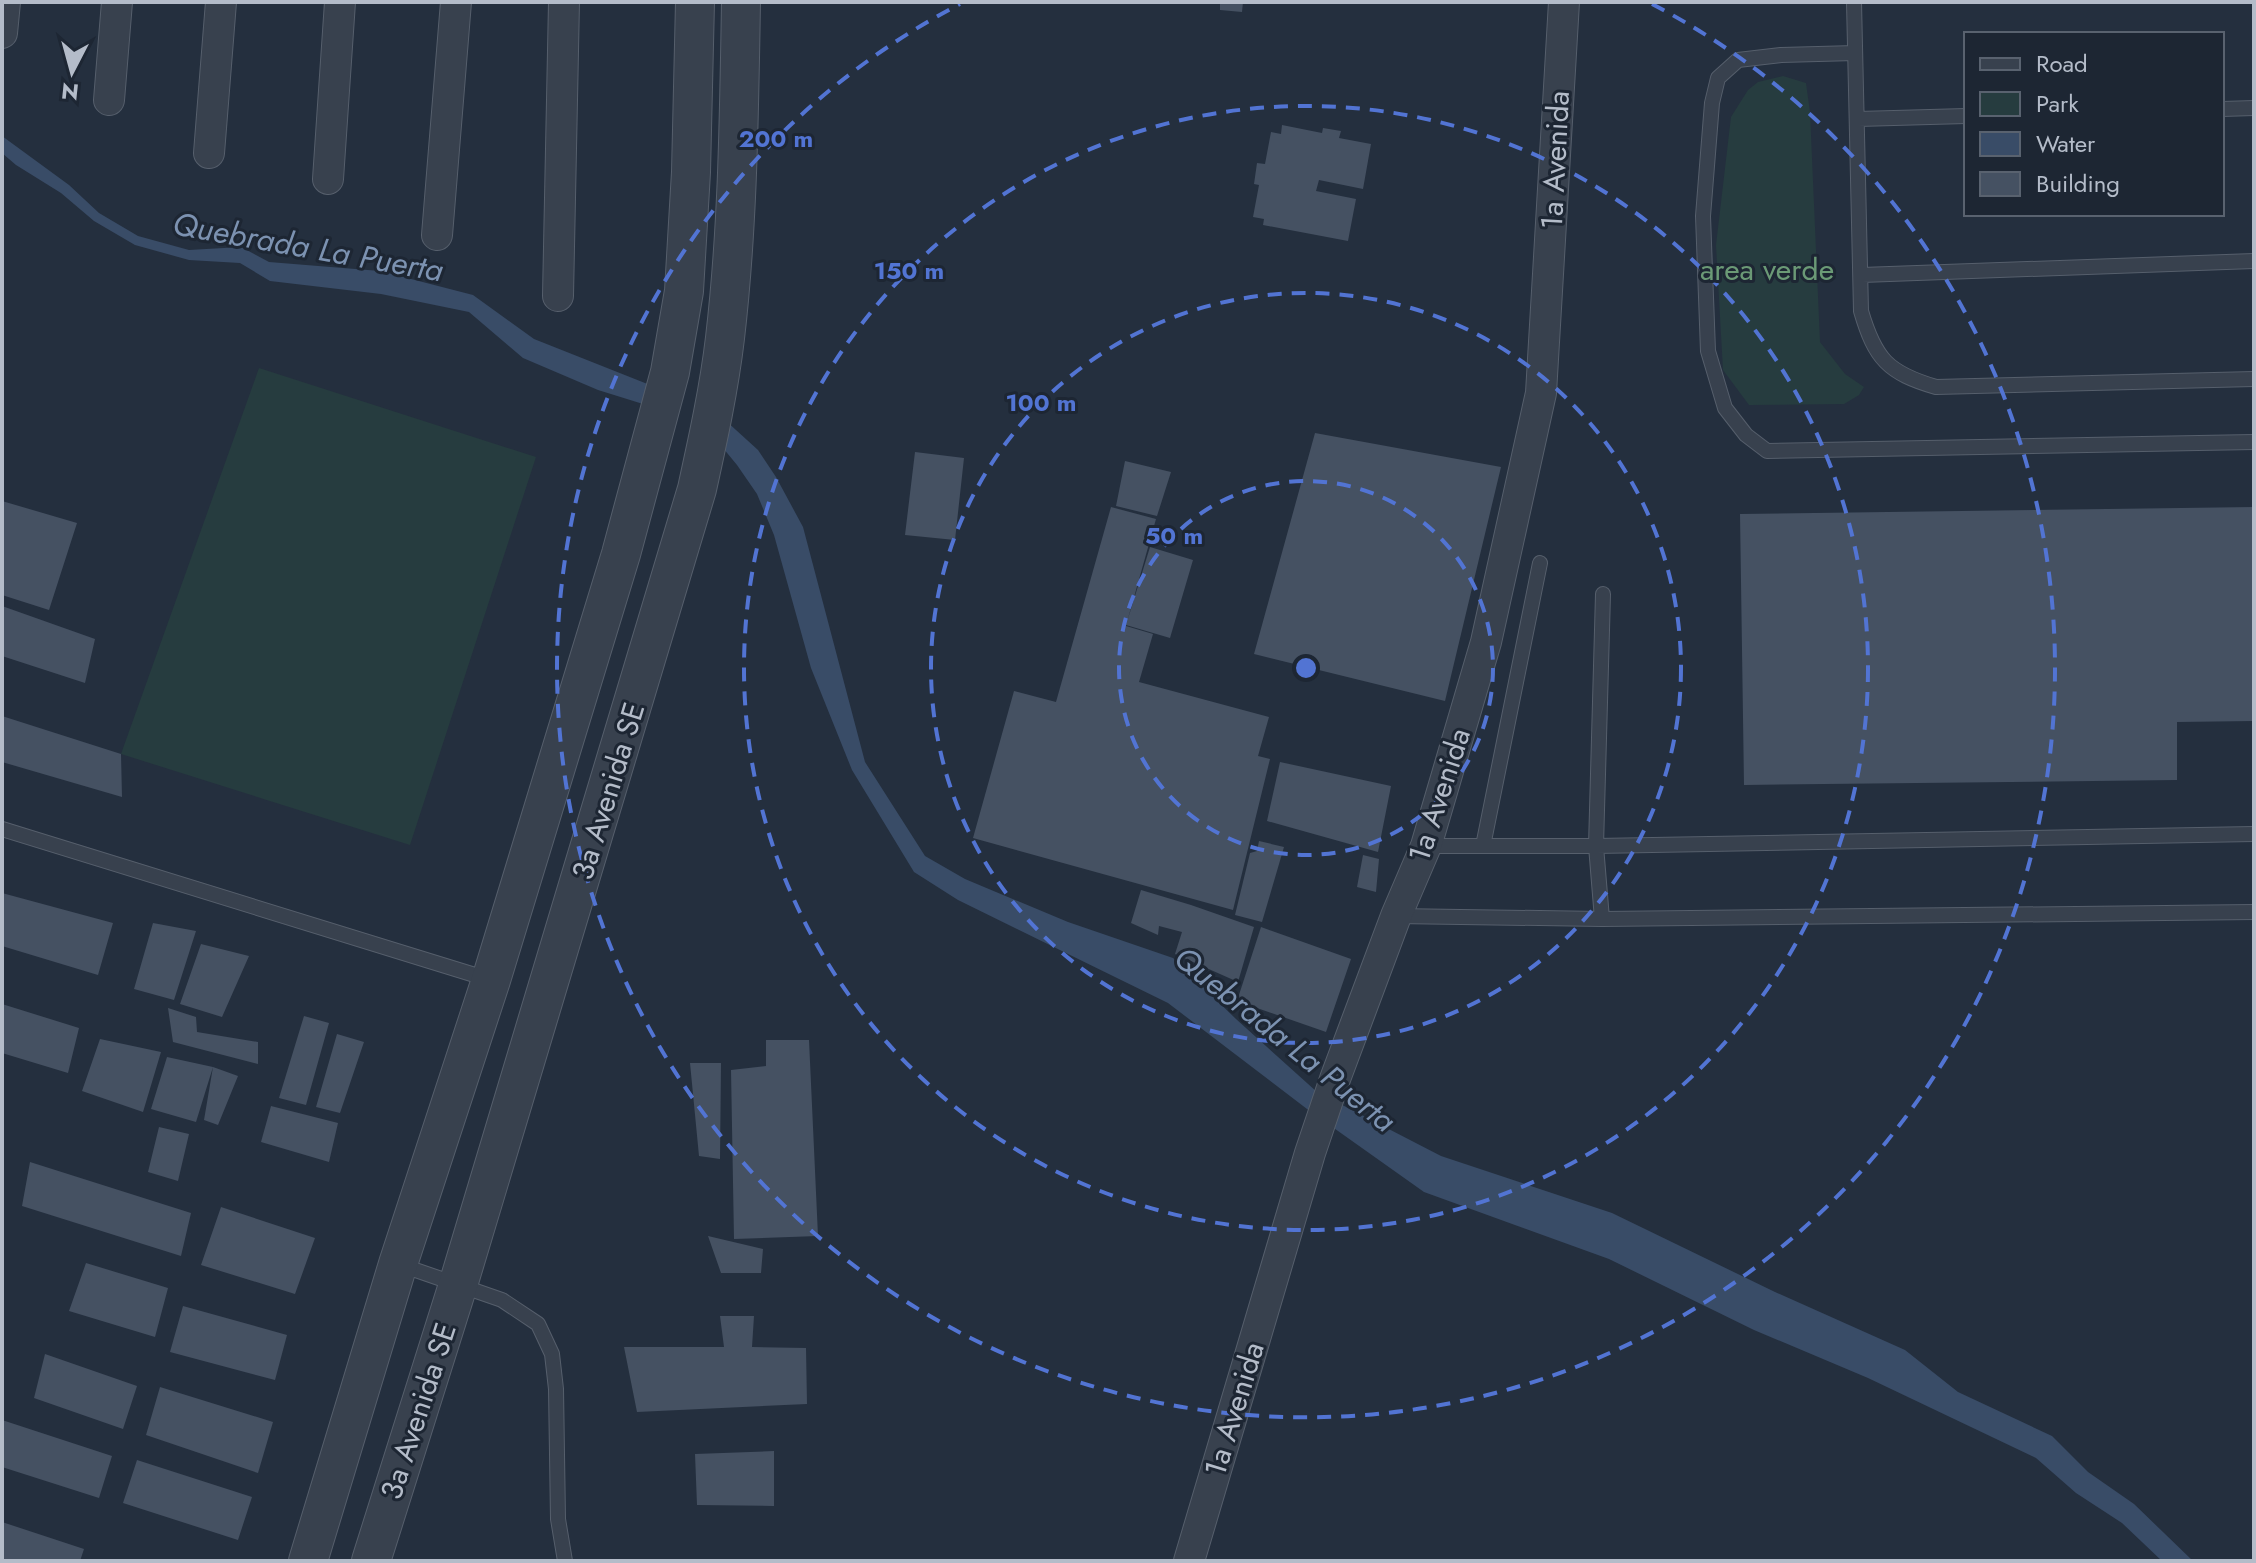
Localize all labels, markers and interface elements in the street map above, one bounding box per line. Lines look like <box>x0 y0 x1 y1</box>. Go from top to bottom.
north arrow <box>32 32 112 112</box>
legend <box>1964 32 2224 216</box>
text: Road <box>2036 46 2088 81</box>
text: N <box>60 75 80 109</box>
text: Park <box>2036 86 2079 121</box>
street label: 1a Avenida <box>1530 90 1580 230</box>
text: 200 m <box>739 121 813 156</box>
text: Water <box>2036 126 2096 161</box>
text: Building <box>2036 166 2120 201</box>
water label: Quebrada La Puerta <box>169 201 447 293</box>
park label: area verde <box>1700 248 1834 291</box>
text: 150 m <box>874 253 944 288</box>
text: 100 m <box>1006 385 1076 420</box>
text: 50 m <box>1145 518 1203 553</box>
centre of rings <box>1292 654 1320 682</box>
street label: 3a Avenida SE <box>561 697 655 885</box>
street label: 1a Avenida <box>1397 722 1481 868</box>
water label: Quebrada La Puerta <box>1164 935 1406 1143</box>
street label: 3a Avenida SE <box>369 1317 467 1505</box>
street label: 1a Avenida <box>1193 1336 1275 1482</box>

